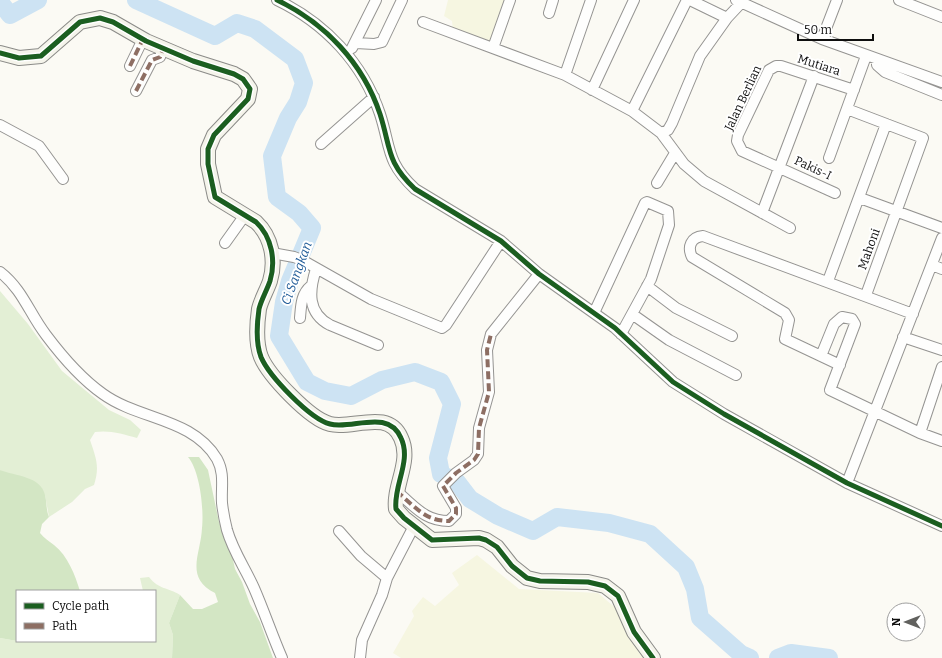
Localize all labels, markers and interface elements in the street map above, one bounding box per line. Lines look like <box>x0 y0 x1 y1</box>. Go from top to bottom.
scale bar <box>798 16 873 42</box>
text: 50 m <box>804 23 833 37</box>
street label: Mutiara <box>796 52 842 79</box>
street label: Jalan Berlian <box>721 63 764 134</box>
street label: Pakis-I <box>792 153 834 183</box>
street label: Mahoni <box>855 226 883 271</box>
water label: Ci Sangkan <box>278 239 315 307</box>
legend <box>16 590 156 642</box>
text: Cycle path <box>52 599 110 613</box>
north arrow <box>886 602 926 642</box>
text: N <box>890 617 903 626</box>
text: Path <box>52 619 78 633</box>

